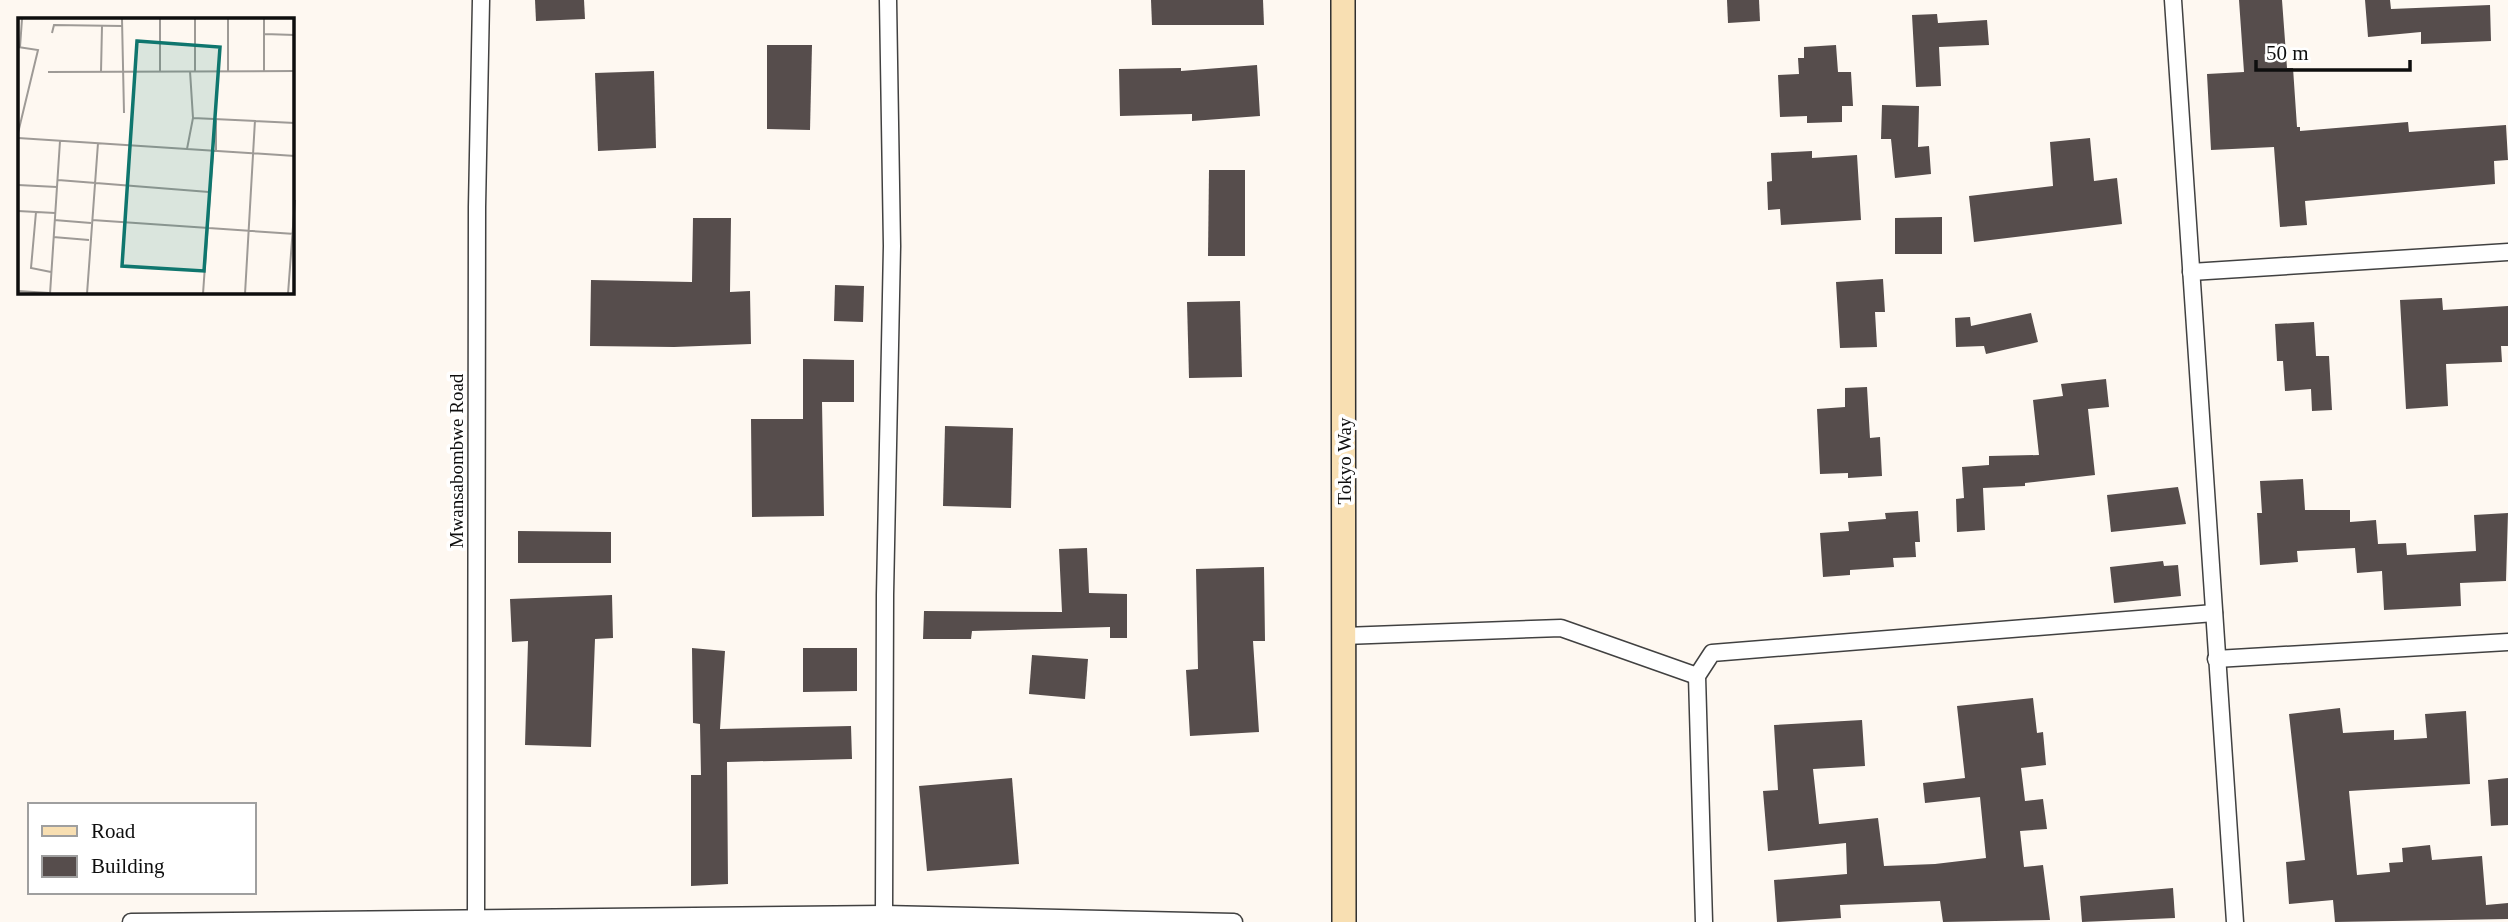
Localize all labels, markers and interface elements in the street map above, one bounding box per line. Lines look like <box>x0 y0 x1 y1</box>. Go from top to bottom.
inset map <box>18 18 294 294</box>
scale bar <box>2256 28 2410 72</box>
text: 50 m <box>2266 41 2309 65</box>
street label: Mwansabombwe Road <box>446 373 467 548</box>
street label: Tokyo Way <box>1334 417 1355 505</box>
legend <box>28 803 256 894</box>
text: Road <box>91 819 136 843</box>
text: Building <box>91 854 165 878</box>

